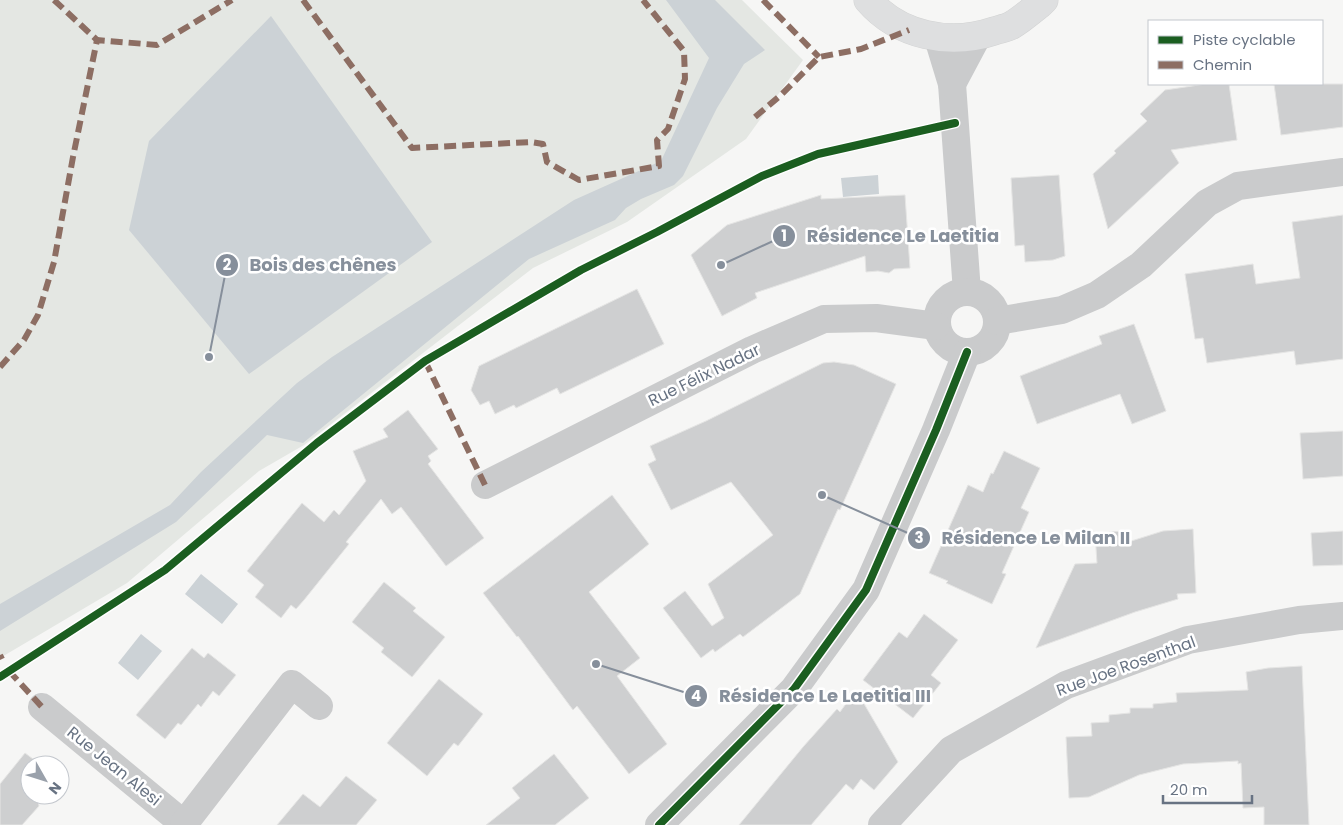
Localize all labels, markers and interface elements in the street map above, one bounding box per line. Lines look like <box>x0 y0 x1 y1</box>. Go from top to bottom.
legend <box>1148 20 1323 85</box>
text: Piste cyclable <box>1193 29 1296 50</box>
text: Chemin <box>1193 54 1252 75</box>
callout: Résidence Le Laetitia <box>772 219 1009 252</box>
text: Résidence Le Laetitia <box>807 223 999 248</box>
text: 1 <box>781 225 787 246</box>
callout: Bois des chênes <box>214 248 406 281</box>
text: Bois des chênes <box>249 252 397 277</box>
text: 2 <box>223 254 232 275</box>
street label: Rue Félix Nadar <box>644 338 764 412</box>
callout: Résidence Le Milan II <box>907 522 1140 555</box>
text: Résidence Le Milan II <box>942 525 1130 550</box>
text: 3 <box>914 527 924 548</box>
street label: Rue Joe Rosenthal <box>1053 630 1199 702</box>
callout: Résidence Le Laetitia III <box>684 679 941 712</box>
text: Résidence Le Laetitia III <box>719 683 931 708</box>
text: 4 <box>691 685 701 706</box>
street label: Rue Jean Alesi <box>62 721 166 811</box>
north arrow <box>20 755 70 805</box>
scale bar <box>1163 772 1252 804</box>
text: N <box>44 778 66 799</box>
text: 20 m <box>1170 779 1208 800</box>

